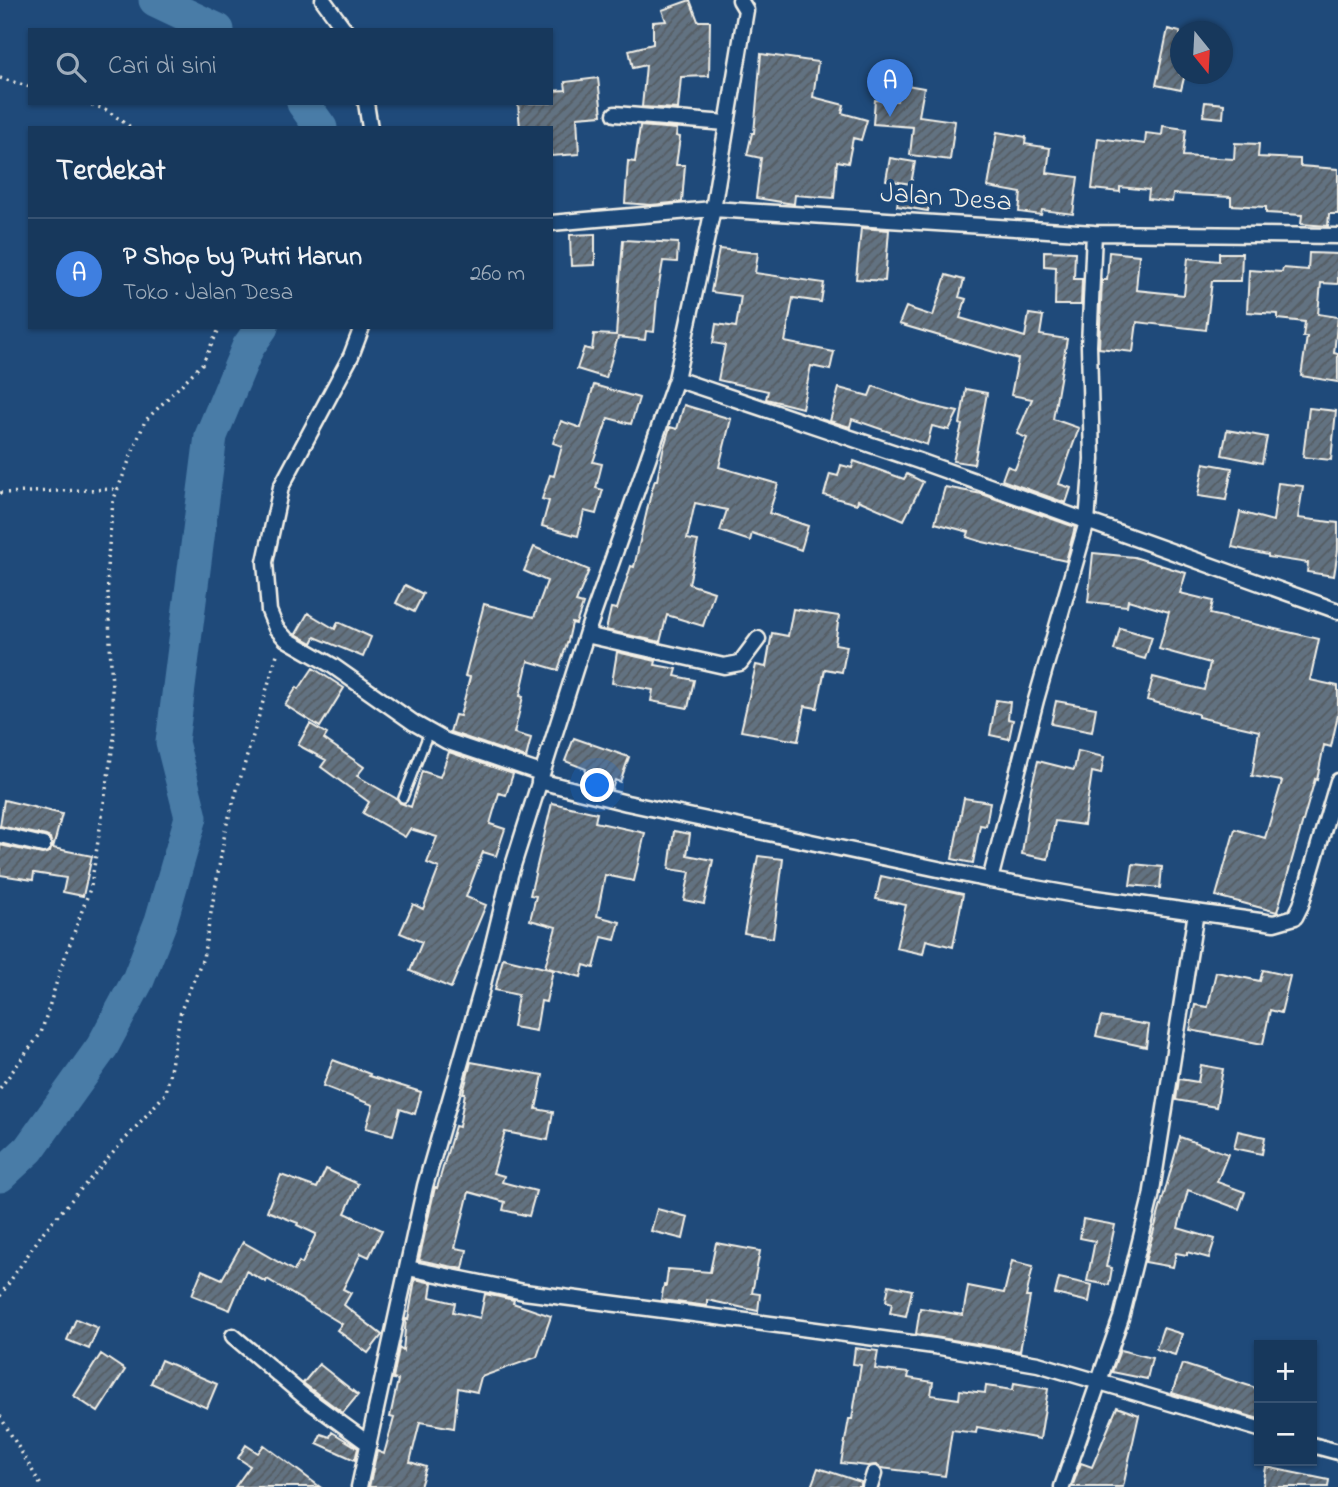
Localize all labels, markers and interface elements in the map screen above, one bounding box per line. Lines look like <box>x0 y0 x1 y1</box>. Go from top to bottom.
north arrow <box>1170 21 1233 84</box>
search box <box>28 28 553 105</box>
icon: search <box>52 48 90 86</box>
text: Cari di sini <box>108 48 217 86</box>
pin: A <box>867 59 913 117</box>
text: Terdekat <box>56 150 166 194</box>
street label: Jalan Desa <box>879 174 1013 224</box>
text: P Shop by Putri Harun <box>123 239 362 277</box>
text: A <box>72 258 86 291</box>
text: 260 m <box>470 258 525 291</box>
text: Toko · Jalan Desa <box>123 277 293 310</box>
your location <box>580 768 614 802</box>
map controls <box>1254 1340 1317 1466</box>
button: + <box>1254 1340 1317 1403</box>
button: − <box>1254 1403 1317 1466</box>

